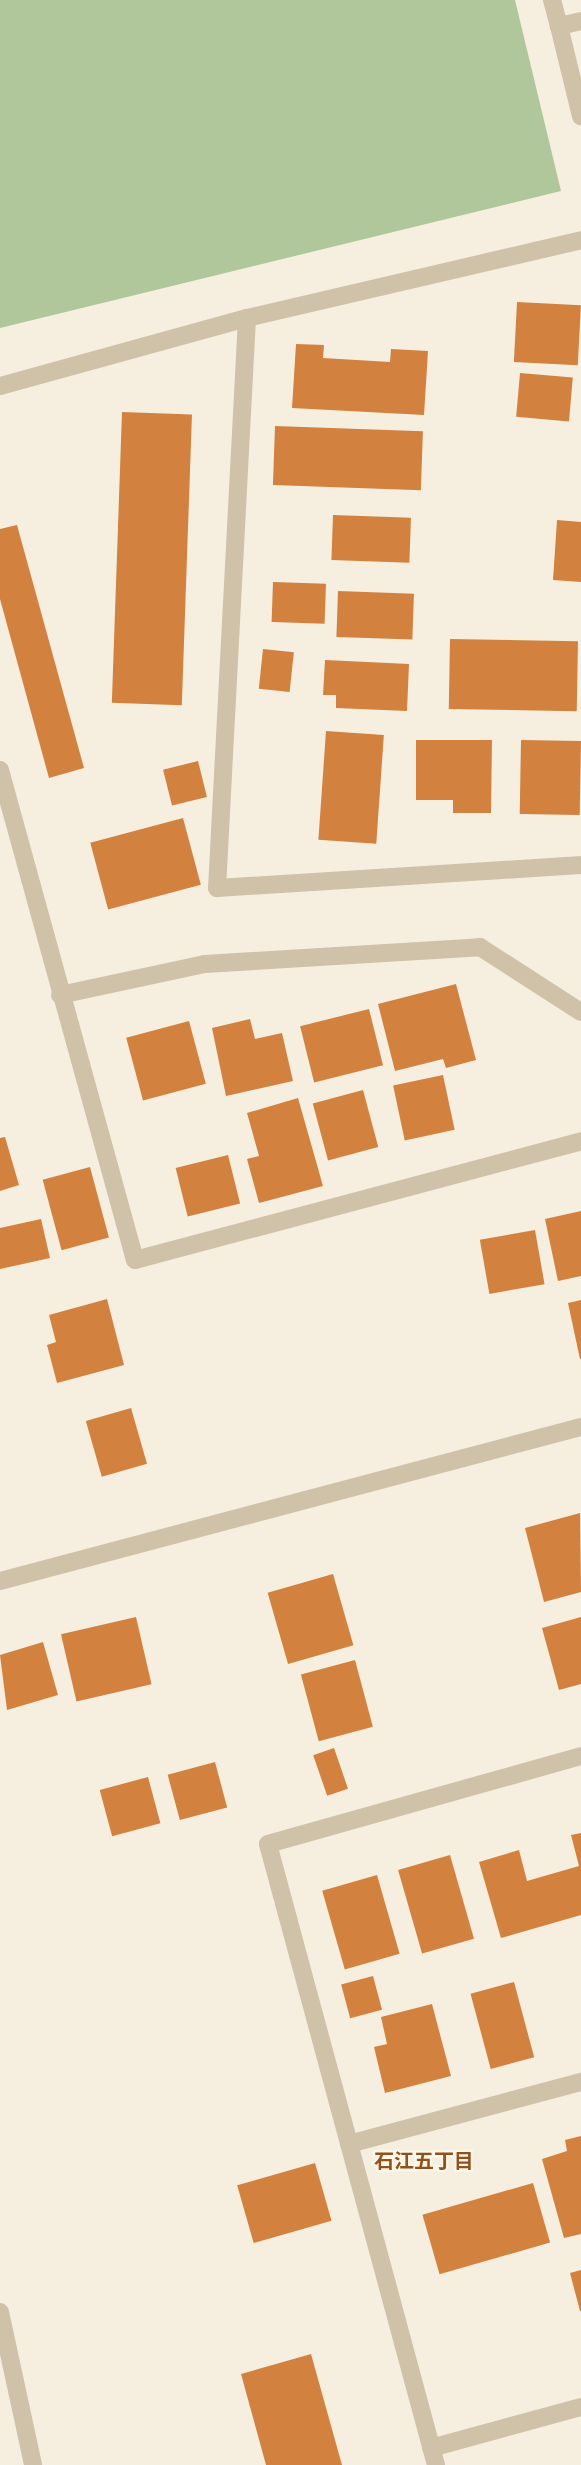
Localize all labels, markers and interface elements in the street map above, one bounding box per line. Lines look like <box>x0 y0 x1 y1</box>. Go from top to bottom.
district label: 石江五丁目 <box>374 2149 474 2173</box>

